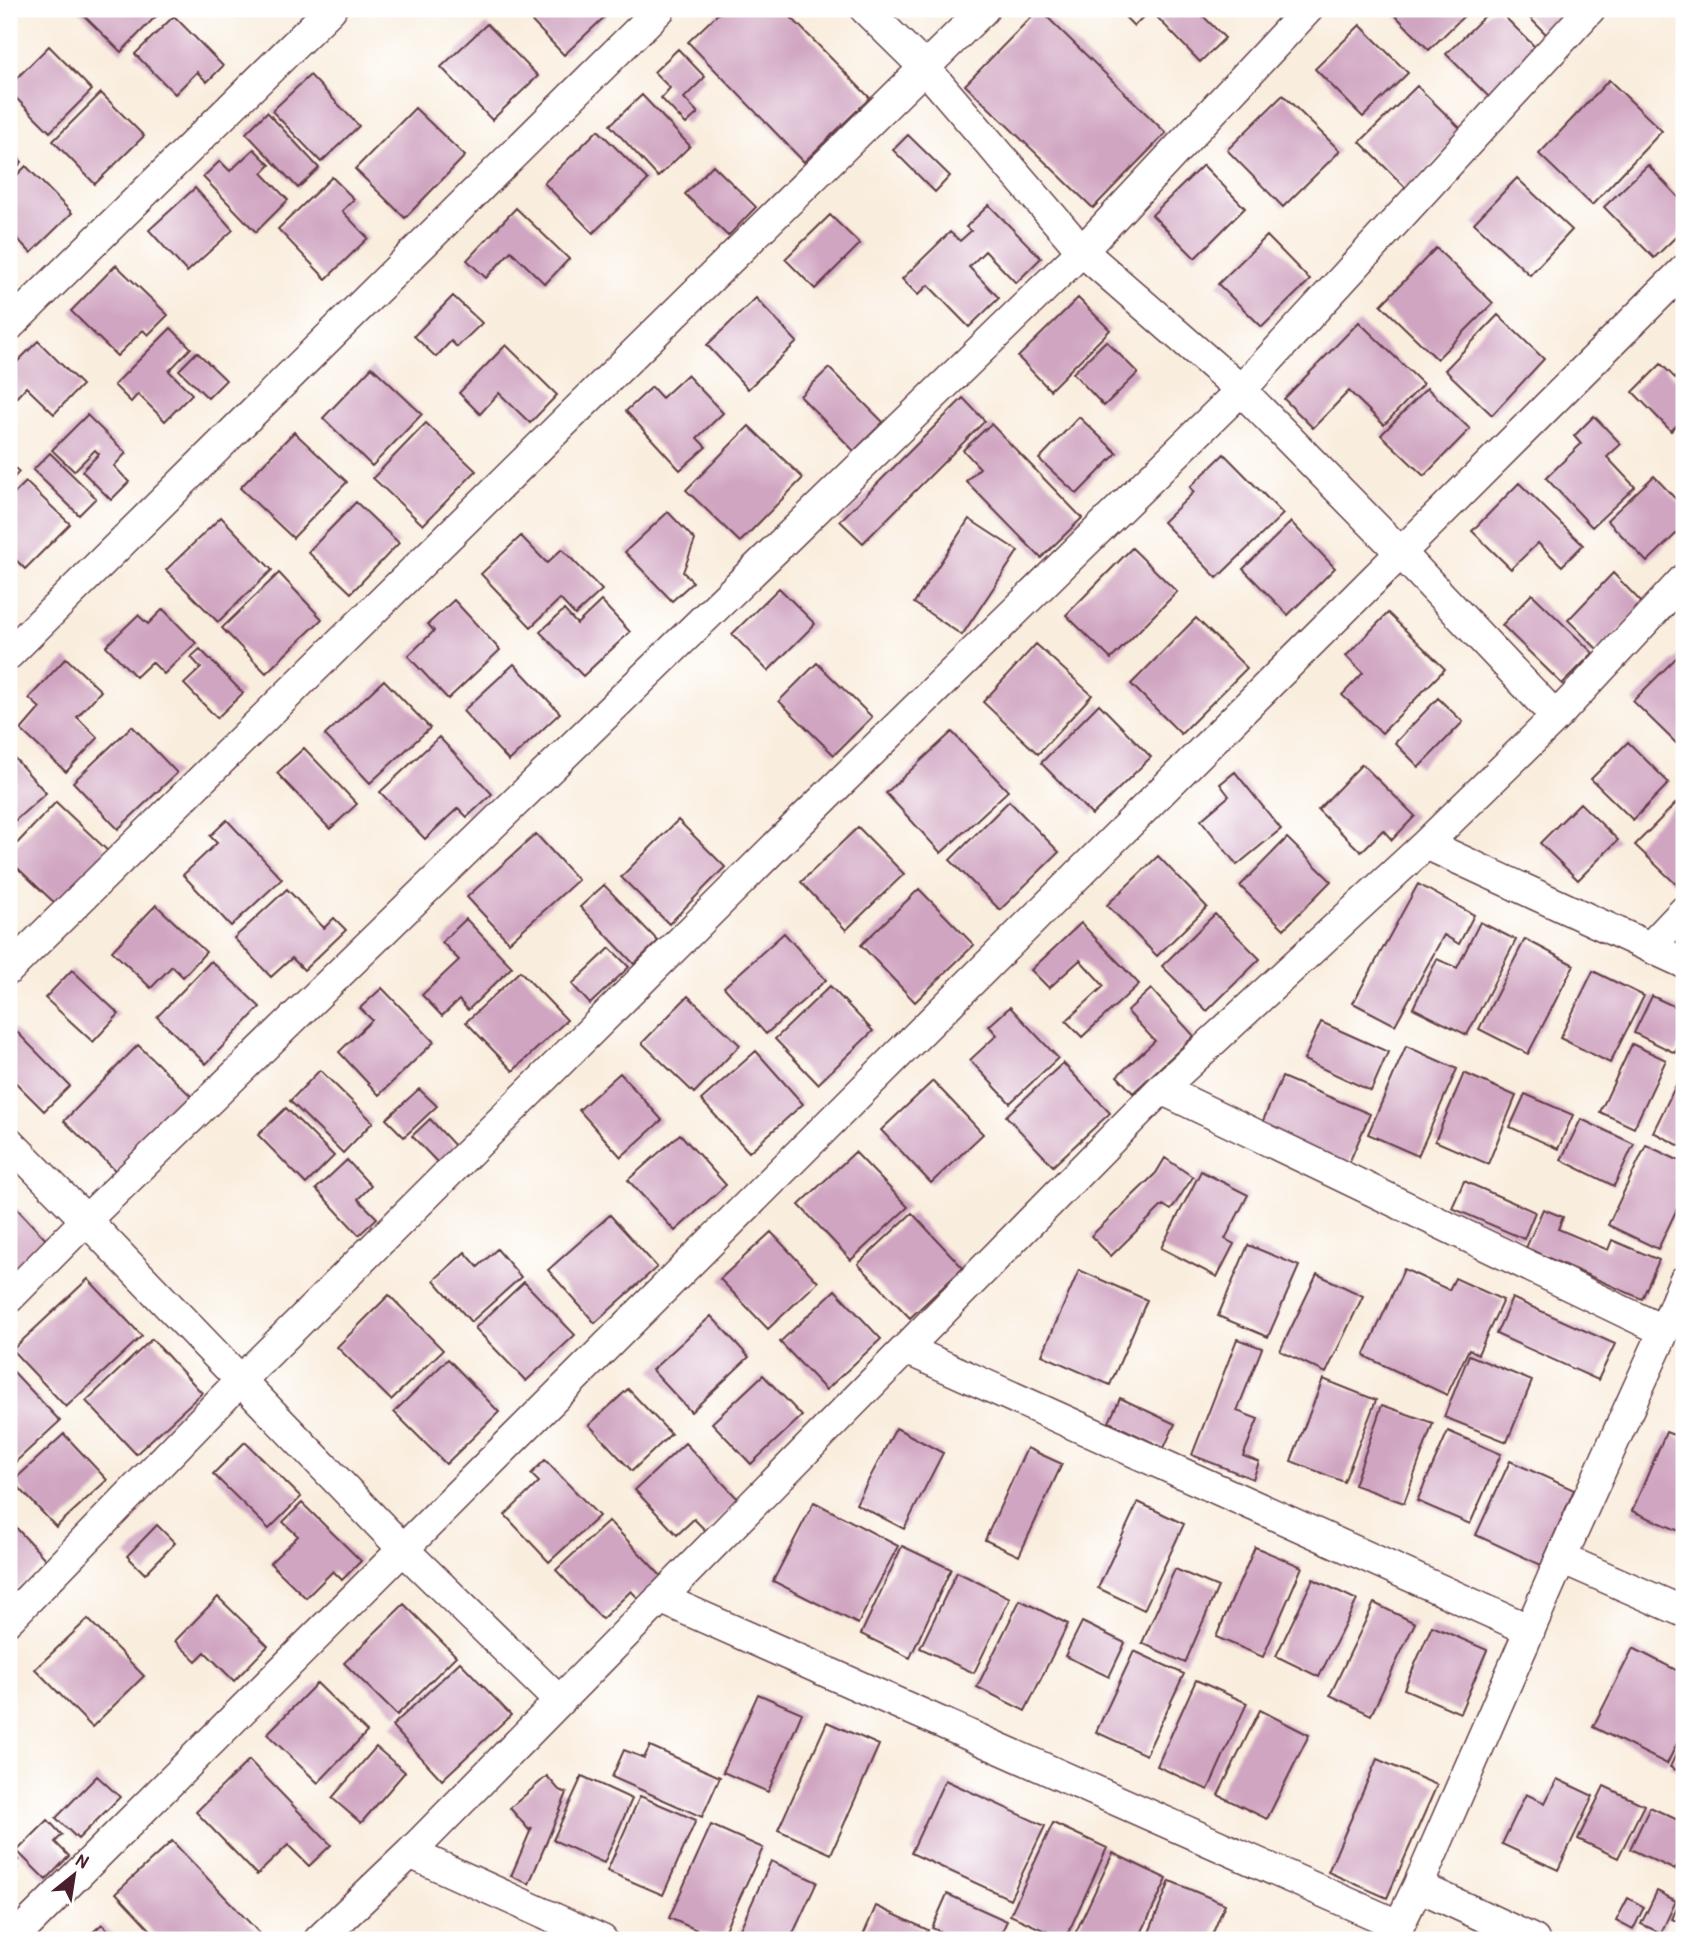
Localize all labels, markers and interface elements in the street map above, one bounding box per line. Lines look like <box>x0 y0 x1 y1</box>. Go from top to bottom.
north arrow <box>38 1840 108 1910</box>
text: N <box>72 1846 93 1874</box>

